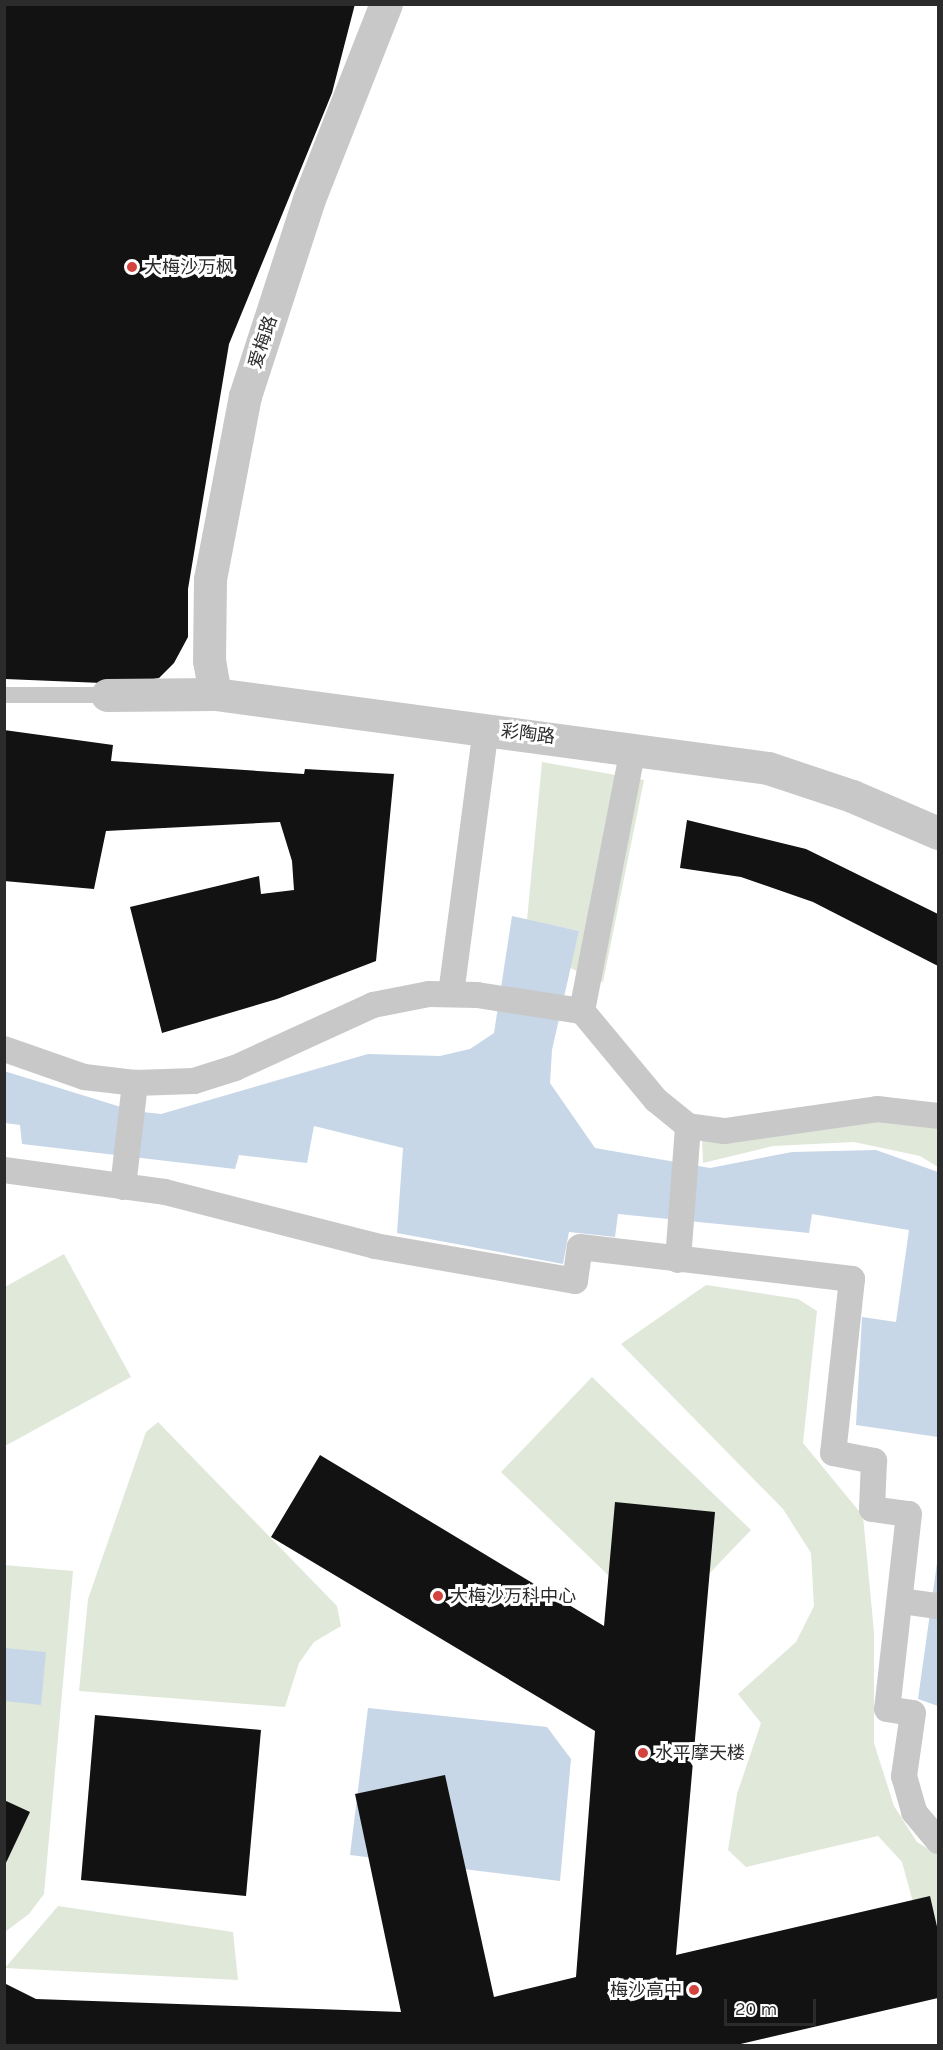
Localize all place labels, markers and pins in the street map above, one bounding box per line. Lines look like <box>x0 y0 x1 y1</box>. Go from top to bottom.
place label: 大梅沙万枫 <box>144 256 234 278</box>
marker: 大梅沙万枫 <box>125 260 139 274</box>
place label: 大梅沙万科中心 <box>450 1585 576 1607</box>
marker: 大梅沙万科中心 <box>431 1589 445 1603</box>
place label: 水平摩天楼 <box>655 1742 745 1764</box>
marker: 水平摩天楼 <box>636 1746 650 1760</box>
place label: 梅沙高中 <box>610 1979 682 2001</box>
marker: 梅沙高中 <box>687 1983 701 1997</box>

